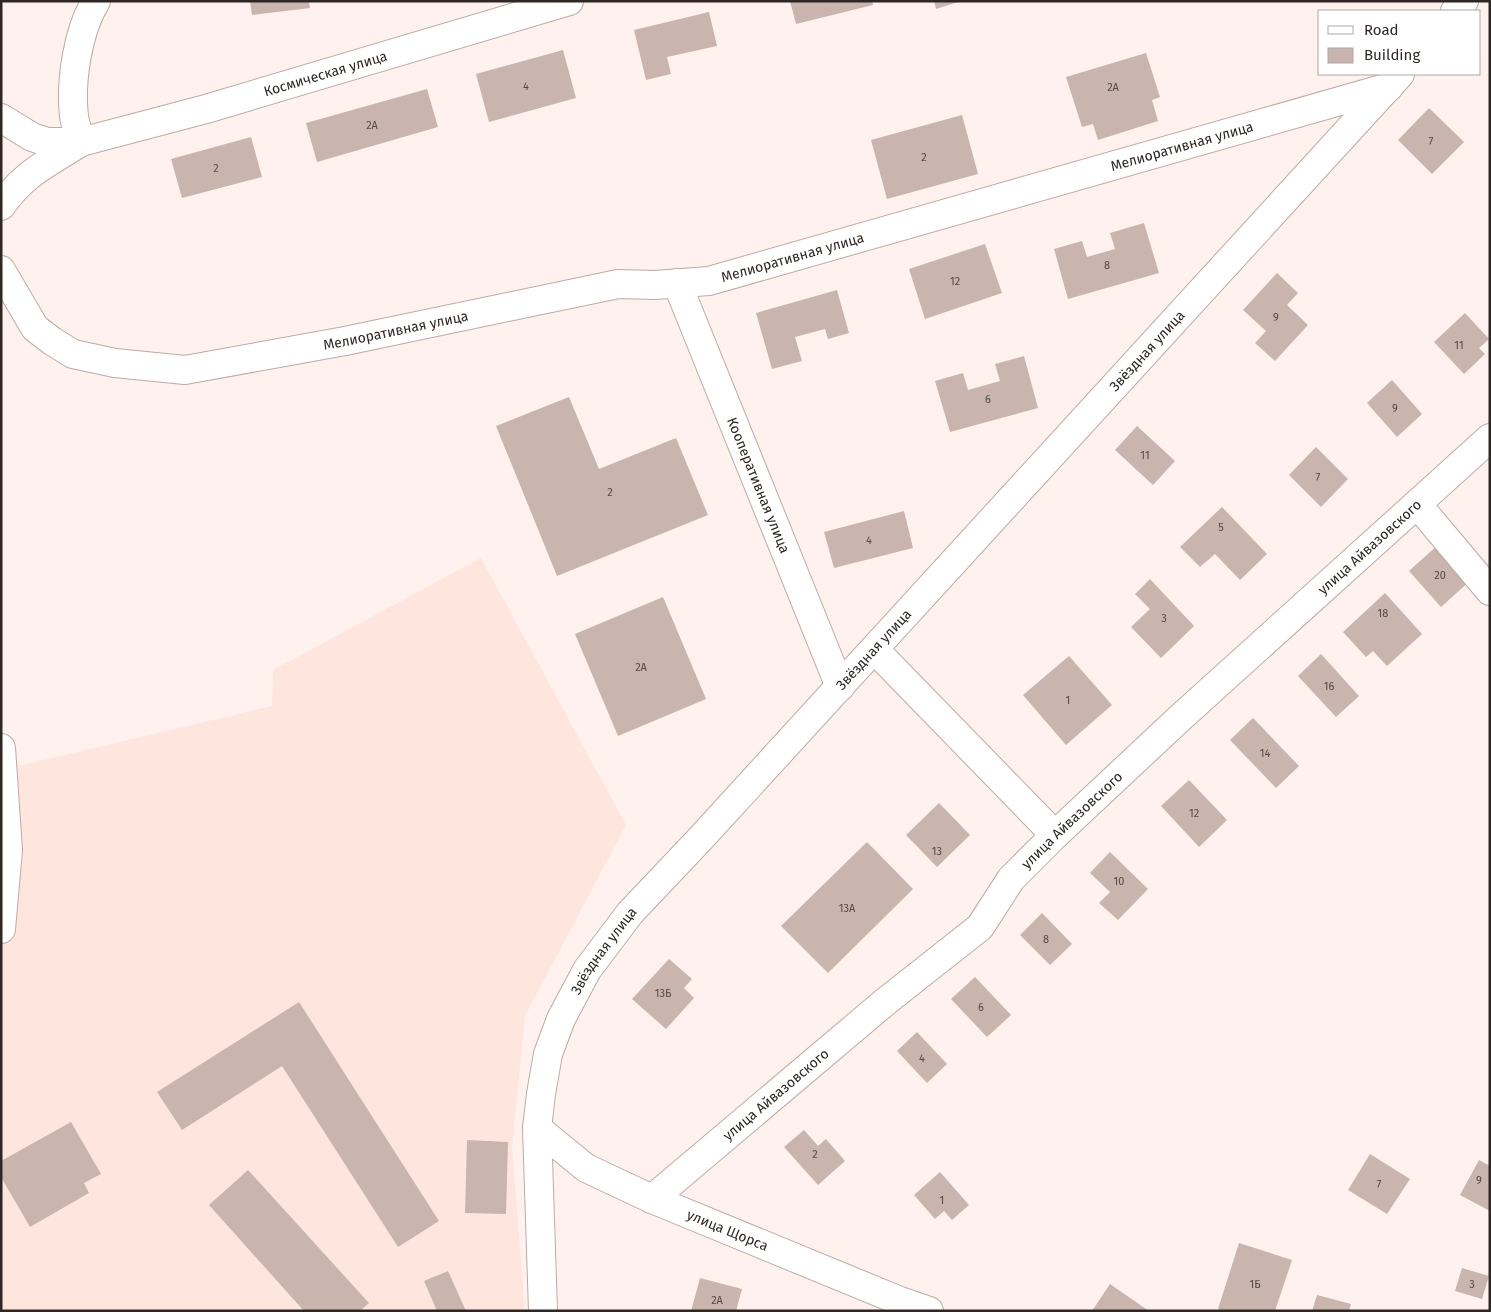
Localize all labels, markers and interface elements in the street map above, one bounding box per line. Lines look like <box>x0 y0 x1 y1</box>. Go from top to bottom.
legend <box>1318 10 1481 75</box>
text: Road <box>1364 21 1399 39</box>
text: Building <box>1364 46 1420 64</box>
street label: Космическая улица <box>262 47 389 100</box>
house number: 4 <box>523 80 529 93</box>
house number: 2А <box>1107 81 1120 94</box>
street label: Мелиоративная улица <box>1109 118 1255 175</box>
house number: 2А <box>366 119 379 132</box>
house number: 7 <box>1429 135 1434 148</box>
house number: 2 <box>921 151 927 164</box>
house number: 2 <box>213 162 219 175</box>
street label: Мелиоративная улица <box>719 229 866 286</box>
house number: 8 <box>1104 259 1110 272</box>
house number: 12 <box>950 275 960 288</box>
street label: Мелиоративная улица <box>322 307 470 353</box>
street label: Звёздная улица <box>1106 307 1188 395</box>
house number: 9 <box>1273 311 1279 324</box>
house number: 11 <box>1454 339 1464 352</box>
house number: 6 <box>985 393 991 406</box>
house number: 9 <box>1392 402 1398 415</box>
street label: Кооперативная улица <box>724 415 794 556</box>
house number: 11 <box>1140 449 1150 462</box>
house number: 7 <box>1316 471 1321 484</box>
house number: 2 <box>607 486 613 499</box>
street label: улица Айвазовского <box>1314 496 1425 598</box>
house number: 5 <box>1218 521 1224 534</box>
house number: 4 <box>866 534 872 547</box>
house number: 20 <box>1434 569 1446 582</box>
street label: Звёздная улица <box>832 606 915 693</box>
house number: 18 <box>1378 607 1388 620</box>
house number: 3 <box>1161 612 1167 625</box>
house number: 2А <box>635 661 648 674</box>
house number: 16 <box>1324 680 1334 693</box>
house number: 1 <box>1066 694 1070 707</box>
house number: 14 <box>1260 747 1270 760</box>
street label: улица Айвазовского <box>1018 768 1126 872</box>
house number: 12 <box>1189 807 1199 820</box>
house number: 13 <box>932 845 942 858</box>
house number: 10 <box>1114 875 1124 888</box>
house number: 13А <box>839 902 856 915</box>
street label: Звёздная улица <box>567 903 640 997</box>
house number: 8 <box>1043 933 1049 946</box>
house number: 13Б <box>655 987 672 1000</box>
house number: 6 <box>978 1001 984 1014</box>
street label: улица Айвазовского <box>719 1045 832 1144</box>
house number: 4 <box>919 1052 925 1065</box>
house number: 2 <box>812 1148 818 1161</box>
house number: 9 <box>1476 1174 1482 1187</box>
house number: 7 <box>1377 1178 1382 1191</box>
house number: 1 <box>940 1194 944 1207</box>
street label: улица Щорса <box>684 1206 771 1254</box>
house number: 1Б <box>1249 1278 1261 1291</box>
house number: 3 <box>1469 1278 1475 1291</box>
house number: 2А <box>711 1294 724 1307</box>

